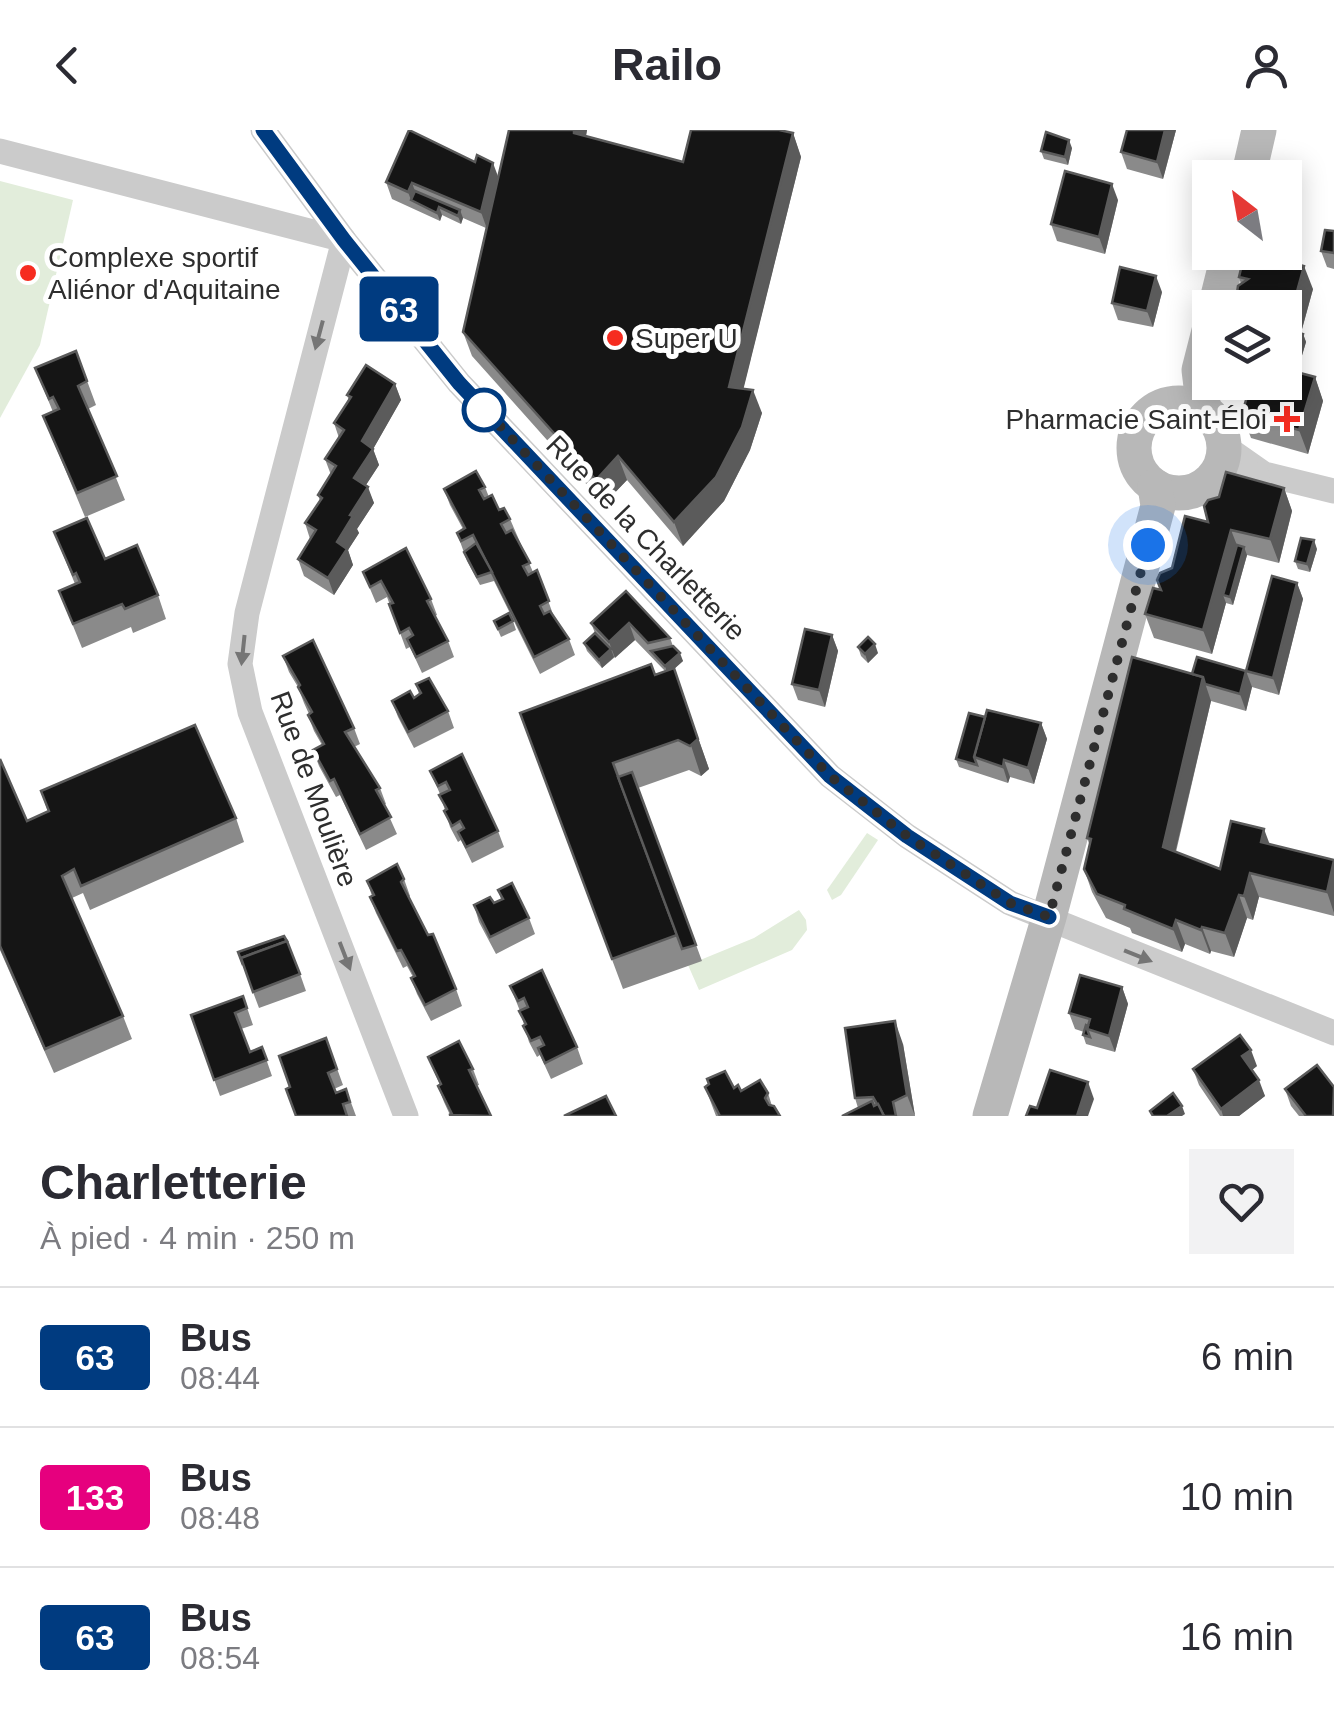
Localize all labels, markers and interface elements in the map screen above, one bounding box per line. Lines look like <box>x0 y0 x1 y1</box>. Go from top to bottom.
icon: back <box>40 38 95 93</box>
icon: person <box>1239 38 1294 93</box>
text: Railo <box>612 39 722 90</box>
north arrow <box>1192 160 1302 270</box>
map controls <box>1192 160 1302 400</box>
place label: Complexe sportif Aliénor d'Aquitaine <box>48 242 281 305</box>
marker: Complexe sportif Aliénor d'Aquitaine <box>17 262 39 284</box>
line badge: 63 <box>354 276 444 342</box>
text: 63 <box>380 290 418 329</box>
button: layers <box>1192 290 1302 400</box>
one-way arrow <box>311 320 326 351</box>
place label: Super U <box>635 323 738 354</box>
marker: Super U <box>604 327 626 349</box>
unlabelled marker <box>463 389 505 431</box>
place label: Pharmacie Saint-Éloi <box>1006 404 1267 435</box>
marker: Pharmacie Saint-Éloi <box>1276 408 1298 430</box>
street label: Rue de la Charletterie <box>540 429 752 647</box>
your location <box>1123 520 1173 570</box>
one-way arrow <box>235 635 251 667</box>
street label: Rue de Moulière <box>264 687 364 891</box>
one-way arrow <box>337 942 353 972</box>
one-way arrow <box>1124 949 1154 965</box>
button: heart <box>1189 1149 1294 1254</box>
text: Charletterie <box>40 1156 307 1209</box>
text: À pied · 4 min · 250 m <box>40 1220 355 1256</box>
text: Bus <box>180 1317 252 1359</box>
text: 6 min <box>1201 1336 1294 1378</box>
text: 63 <box>76 1338 114 1377</box>
text: 08:44 <box>180 1360 260 1396</box>
text: Bus <box>180 1457 252 1499</box>
text: 10 min <box>1180 1476 1294 1518</box>
text: 133 <box>66 1478 124 1517</box>
text: 08:48 <box>180 1500 260 1536</box>
text: Bus <box>180 1597 252 1639</box>
text: 16 min <box>1180 1616 1294 1658</box>
text: 63 <box>76 1618 114 1657</box>
text: 08:54 <box>180 1640 260 1676</box>

